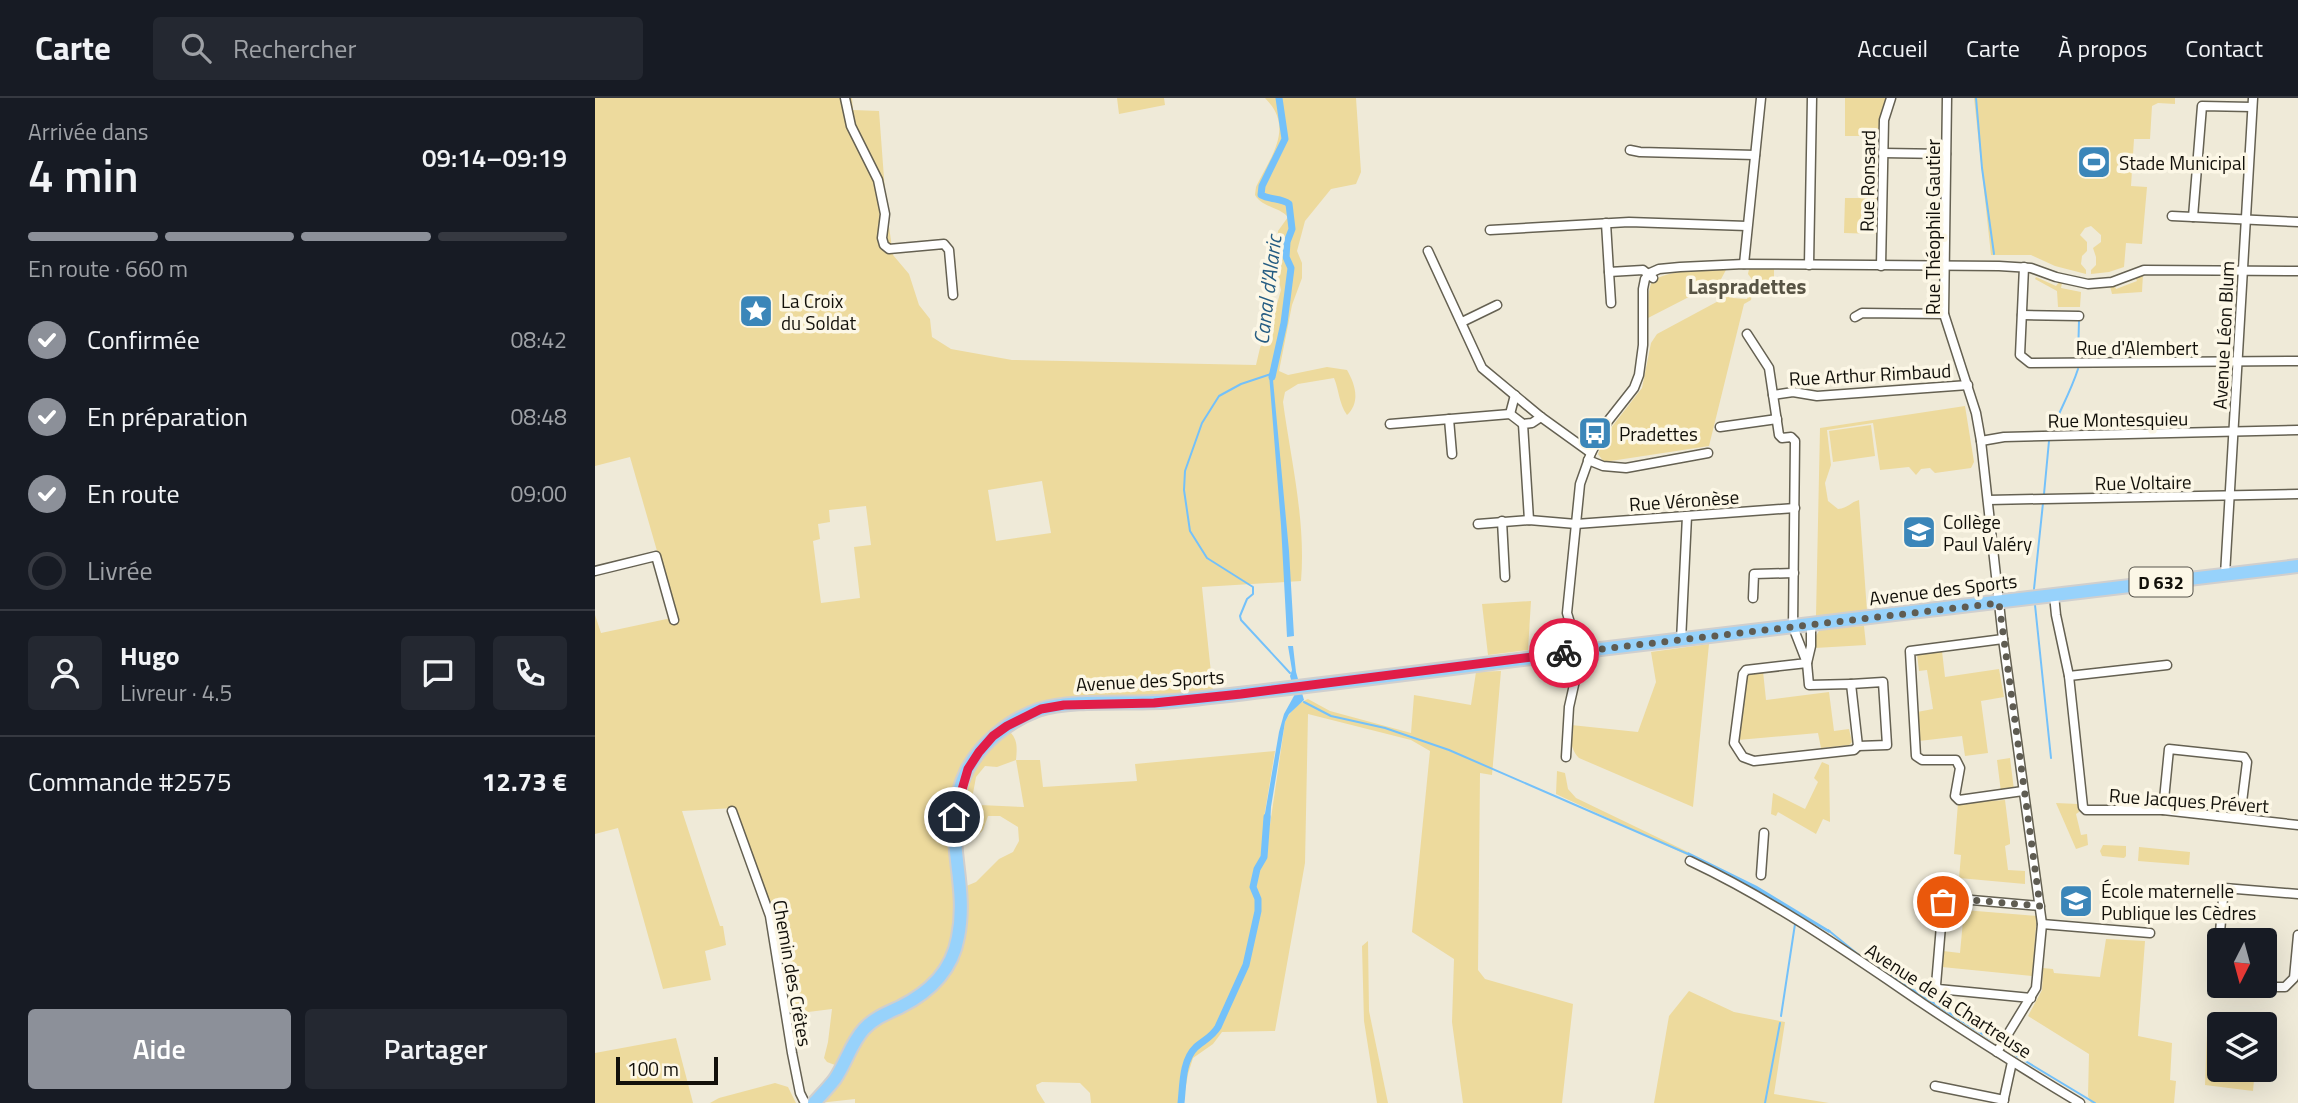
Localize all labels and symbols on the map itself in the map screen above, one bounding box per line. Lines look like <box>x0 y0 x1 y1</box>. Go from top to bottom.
street label: Rue Ronsard <box>1852 130 1882 232</box>
street label: Rue Théophile Gautier <box>1918 138 1947 315</box>
sports icon: Stade Municipal <box>2075 143 2113 181</box>
place label: Stade Municipal <box>2119 148 2246 177</box>
water label: Canal d'Alaric <box>1244 231 1290 347</box>
street label: Avenue Léon Blum <box>2205 260 2241 410</box>
district label: Laspradettes <box>1688 270 1806 302</box>
place label: La Croix du Soldat <box>781 286 857 337</box>
place icon: La Croix du Soldat <box>737 292 775 330</box>
street label: Rue d'Alembert <box>2076 333 2199 362</box>
street label: Rue Arthur Rimbaud <box>1788 355 1952 393</box>
street label: Rue Montesquieu <box>2047 403 2189 435</box>
bus stop icon: Pradettes <box>1576 414 1614 452</box>
place label: Pradettes <box>1619 419 1698 448</box>
street label: Rue Voltaire <box>2094 467 2192 497</box>
street label: Rue Véronèse <box>1628 482 1740 518</box>
place label: Collège Paul Valéry <box>1943 507 2032 558</box>
school or university icon: Collège Paul Valéry <box>1900 513 1938 551</box>
street label: Avenue des Sports <box>1867 566 2019 612</box>
road number: D 632 <box>2129 568 2193 596</box>
courier <box>1529 618 1599 688</box>
street label: Avenue des Sports <box>1075 662 1225 698</box>
street label: Rue Jacques Prévert <box>2108 780 2270 820</box>
pin <box>924 787 984 847</box>
pin <box>1913 872 1973 932</box>
place label: École maternelle Publique les Cèdres <box>2101 876 2257 927</box>
school or university icon: École maternelle Publique les Cèdres <box>2057 882 2095 920</box>
street label: Chemin des Crêtes <box>766 897 820 1049</box>
north arrow <box>2207 928 2277 998</box>
street label: Avenue de la Chartreuse <box>1860 935 2038 1065</box>
scale bar <box>616 1054 717 1086</box>

